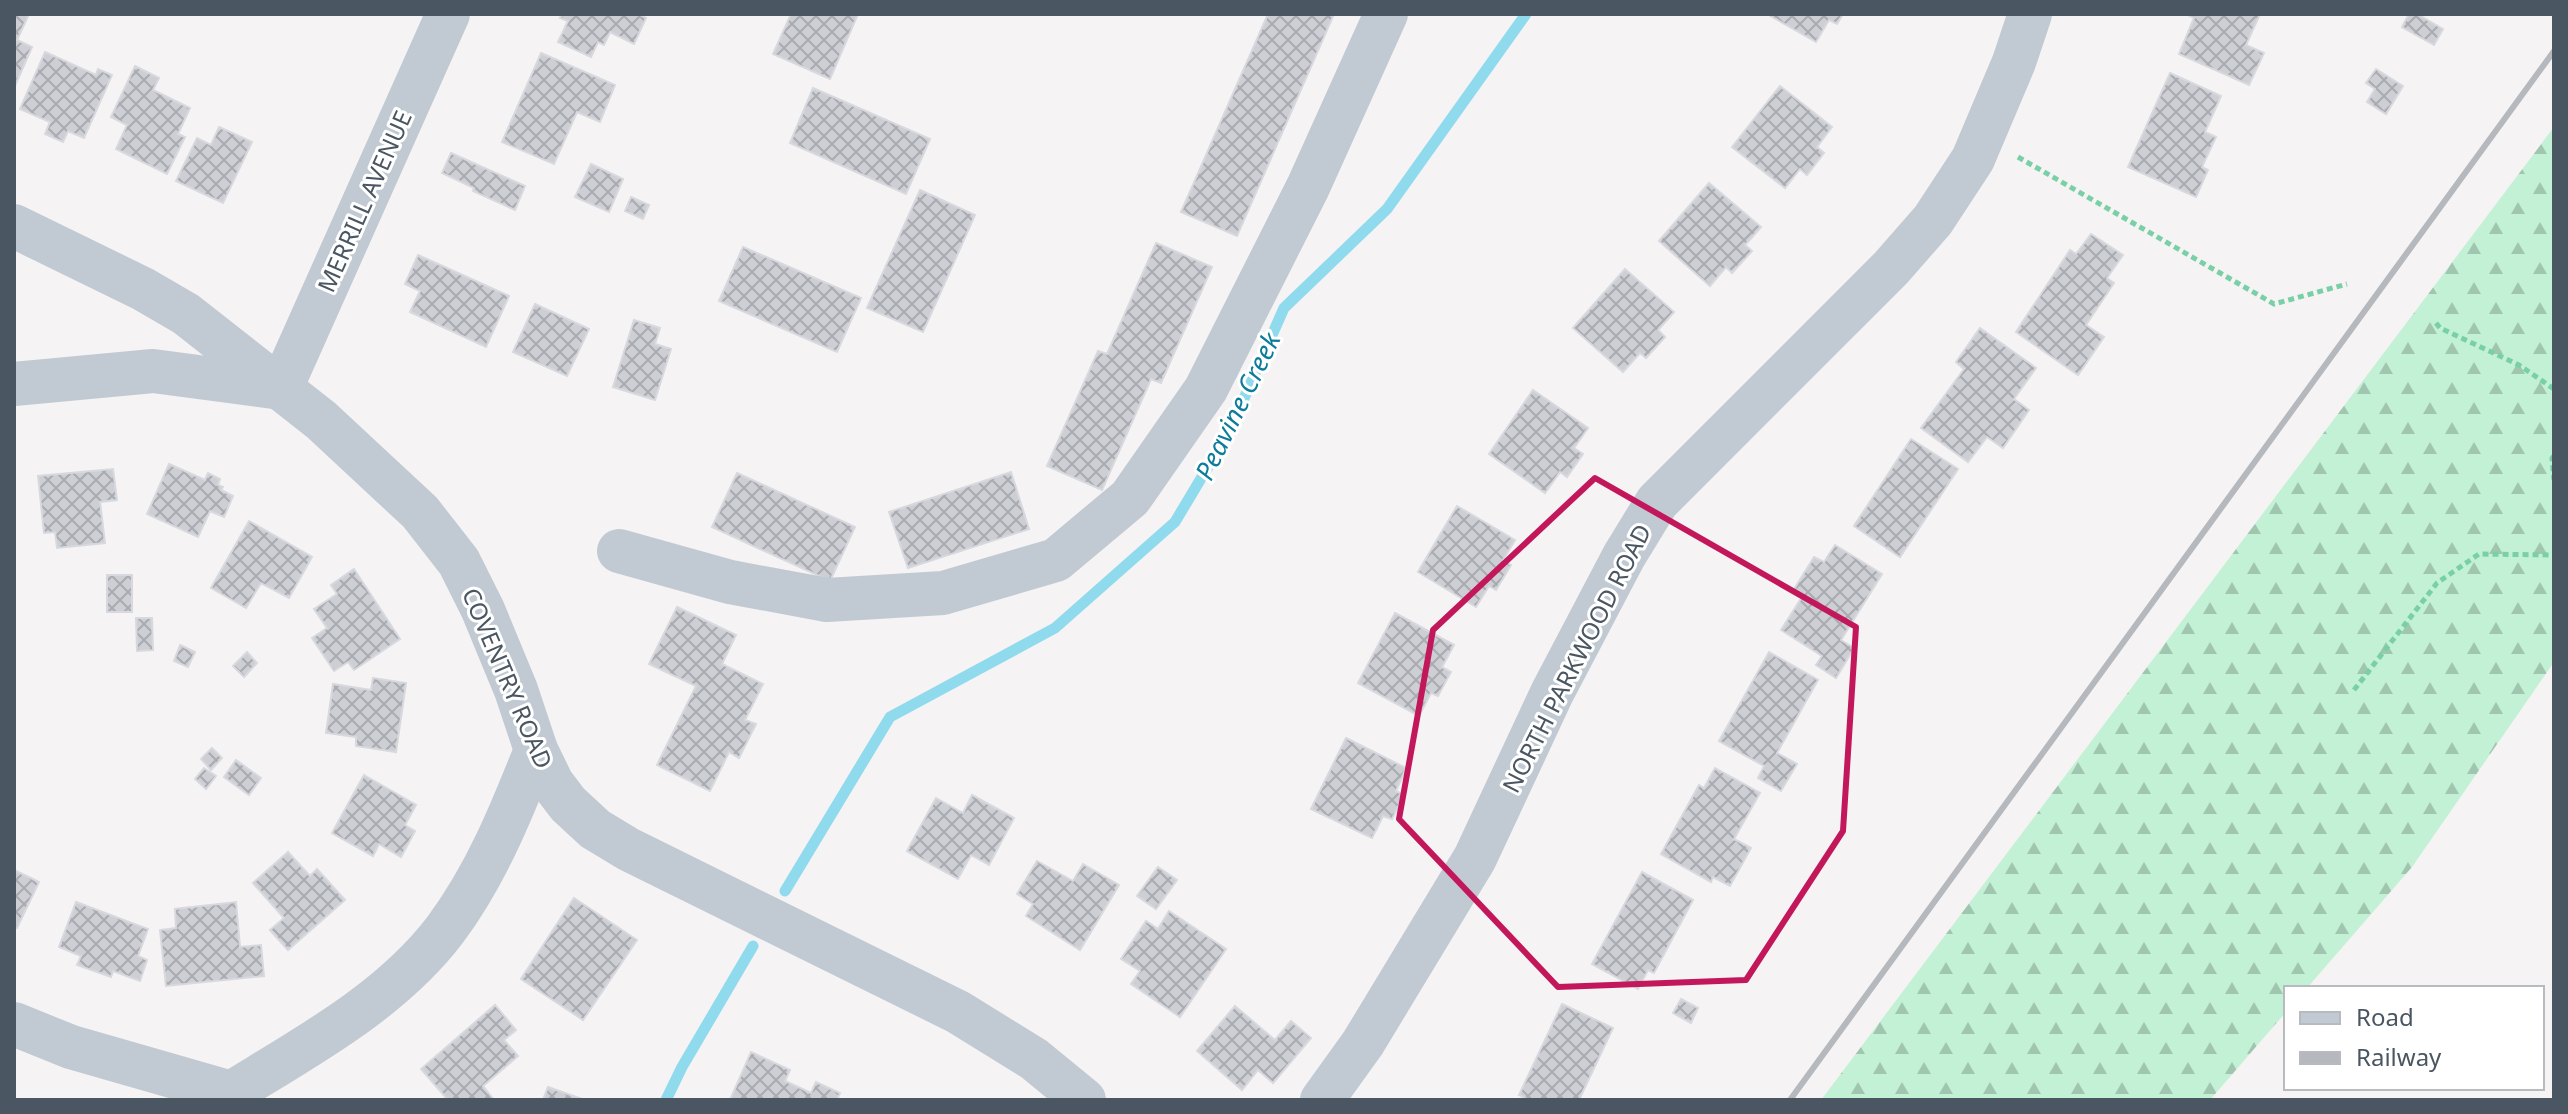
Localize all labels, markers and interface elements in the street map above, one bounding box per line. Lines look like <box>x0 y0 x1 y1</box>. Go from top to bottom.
street label: MERRILL AVENUE <box>309 105 419 297</box>
water label: Peavine Creek <box>1186 325 1289 486</box>
street label: NORTH PARKWOOD ROAD <box>1494 518 1658 798</box>
street label: COVENTRY ROAD <box>455 583 561 773</box>
legend <box>2284 986 2544 1090</box>
text: Road <box>2356 1000 2414 1033</box>
text: Railway <box>2356 1040 2442 1073</box>

